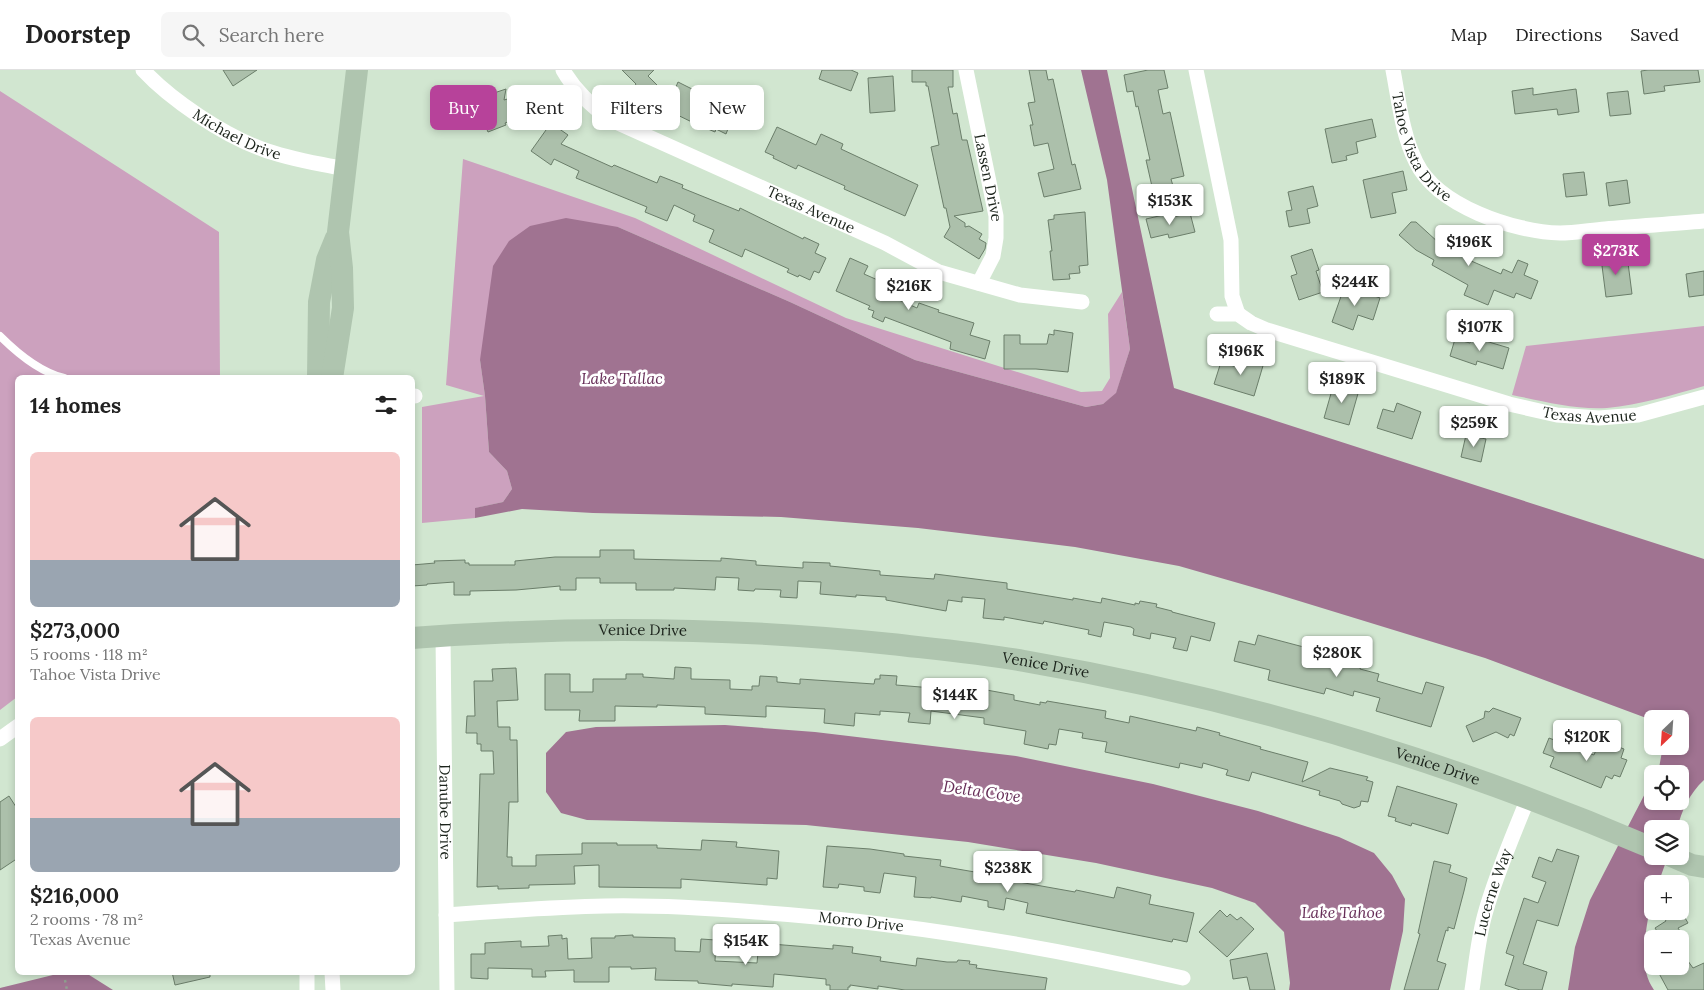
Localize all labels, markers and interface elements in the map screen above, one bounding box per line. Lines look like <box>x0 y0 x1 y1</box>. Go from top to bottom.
search box <box>161 12 511 57</box>
text: Doorstep <box>25 19 131 50</box>
icon: search <box>179 21 207 49</box>
text: Search here <box>219 23 324 47</box>
text: Map <box>1451 23 1487 46</box>
text: Directions <box>1515 23 1602 46</box>
text: Saved <box>1630 23 1679 46</box>
chip: Buy <box>430 85 497 130</box>
chip: Rent <box>507 85 582 130</box>
chip: Filters <box>592 85 680 130</box>
chip: New <box>690 85 764 130</box>
street label: Tahoe Vista Drive <box>1388 91 1456 205</box>
street label: Michael Drive <box>189 104 283 164</box>
street label: Lassen Drive <box>970 132 1006 222</box>
street label: Texas Avenue <box>764 181 858 237</box>
pin: $153K <box>1135 184 1205 226</box>
text: $153K <box>1148 190 1192 210</box>
pin: $196K <box>1434 224 1504 267</box>
text: $196K <box>1446 231 1492 251</box>
pin: $273K <box>1581 234 1651 276</box>
text: $273K <box>1593 240 1639 260</box>
pin: $244K <box>1320 264 1390 307</box>
pin: $216K <box>874 268 944 311</box>
text: $244K <box>1332 271 1379 291</box>
text: $216K <box>886 275 932 295</box>
pin: $107K <box>1445 310 1515 352</box>
text: $107K <box>1458 316 1502 336</box>
pin: $196K <box>1206 334 1276 376</box>
text: $196K <box>1218 340 1264 360</box>
pin: $189K <box>1307 362 1377 404</box>
water label: Lake Tallac <box>581 368 663 388</box>
text: $189K <box>1319 368 1365 388</box>
icon: filters <box>372 391 400 419</box>
text: 14 homes <box>30 392 121 419</box>
street label: Texas Avenue <box>1541 402 1637 427</box>
pin: $259K <box>1439 406 1509 448</box>
text: $259K <box>1450 412 1498 432</box>
icon: home <box>170 484 260 574</box>
text: $273,000 <box>30 617 120 644</box>
street label: Venice Drive <box>598 620 687 640</box>
pin: $280K <box>1302 636 1372 678</box>
text: $280K <box>1313 642 1361 662</box>
text: 5 rooms · 118 m² <box>30 644 148 664</box>
street label: Venice Drive <box>1000 647 1091 682</box>
text: Tahoe Vista Drive <box>30 664 161 684</box>
pin: $144K <box>920 678 990 720</box>
text: $144K <box>933 684 977 704</box>
north arrow <box>1644 710 1689 755</box>
map controls <box>1644 710 1689 975</box>
pin: $120K <box>1552 720 1622 762</box>
text: $120K <box>1564 726 1610 746</box>
street label: Venice Drive <box>1392 742 1483 789</box>
icon: home <box>170 749 260 839</box>
street label: Danube Drive <box>435 764 456 860</box>
button: locate <box>1644 765 1689 810</box>
water label: Delta Cove <box>942 776 1022 806</box>
button: layers <box>1644 820 1689 865</box>
street label: Lucerne Way <box>1470 846 1516 938</box>
pin: $238K <box>973 850 1043 893</box>
text: $238K <box>984 857 1032 877</box>
button: + <box>1644 875 1689 920</box>
text: $216,000 <box>30 882 119 909</box>
water label: Lake Tahoe <box>1301 902 1383 922</box>
street label: Morro Drive <box>818 907 905 936</box>
text: 2 rooms · 78 m² <box>30 909 144 929</box>
pin: $154K <box>711 924 781 966</box>
text: Texas Avenue <box>30 929 131 949</box>
text: $154K <box>724 930 768 950</box>
button: − <box>1644 930 1689 975</box>

